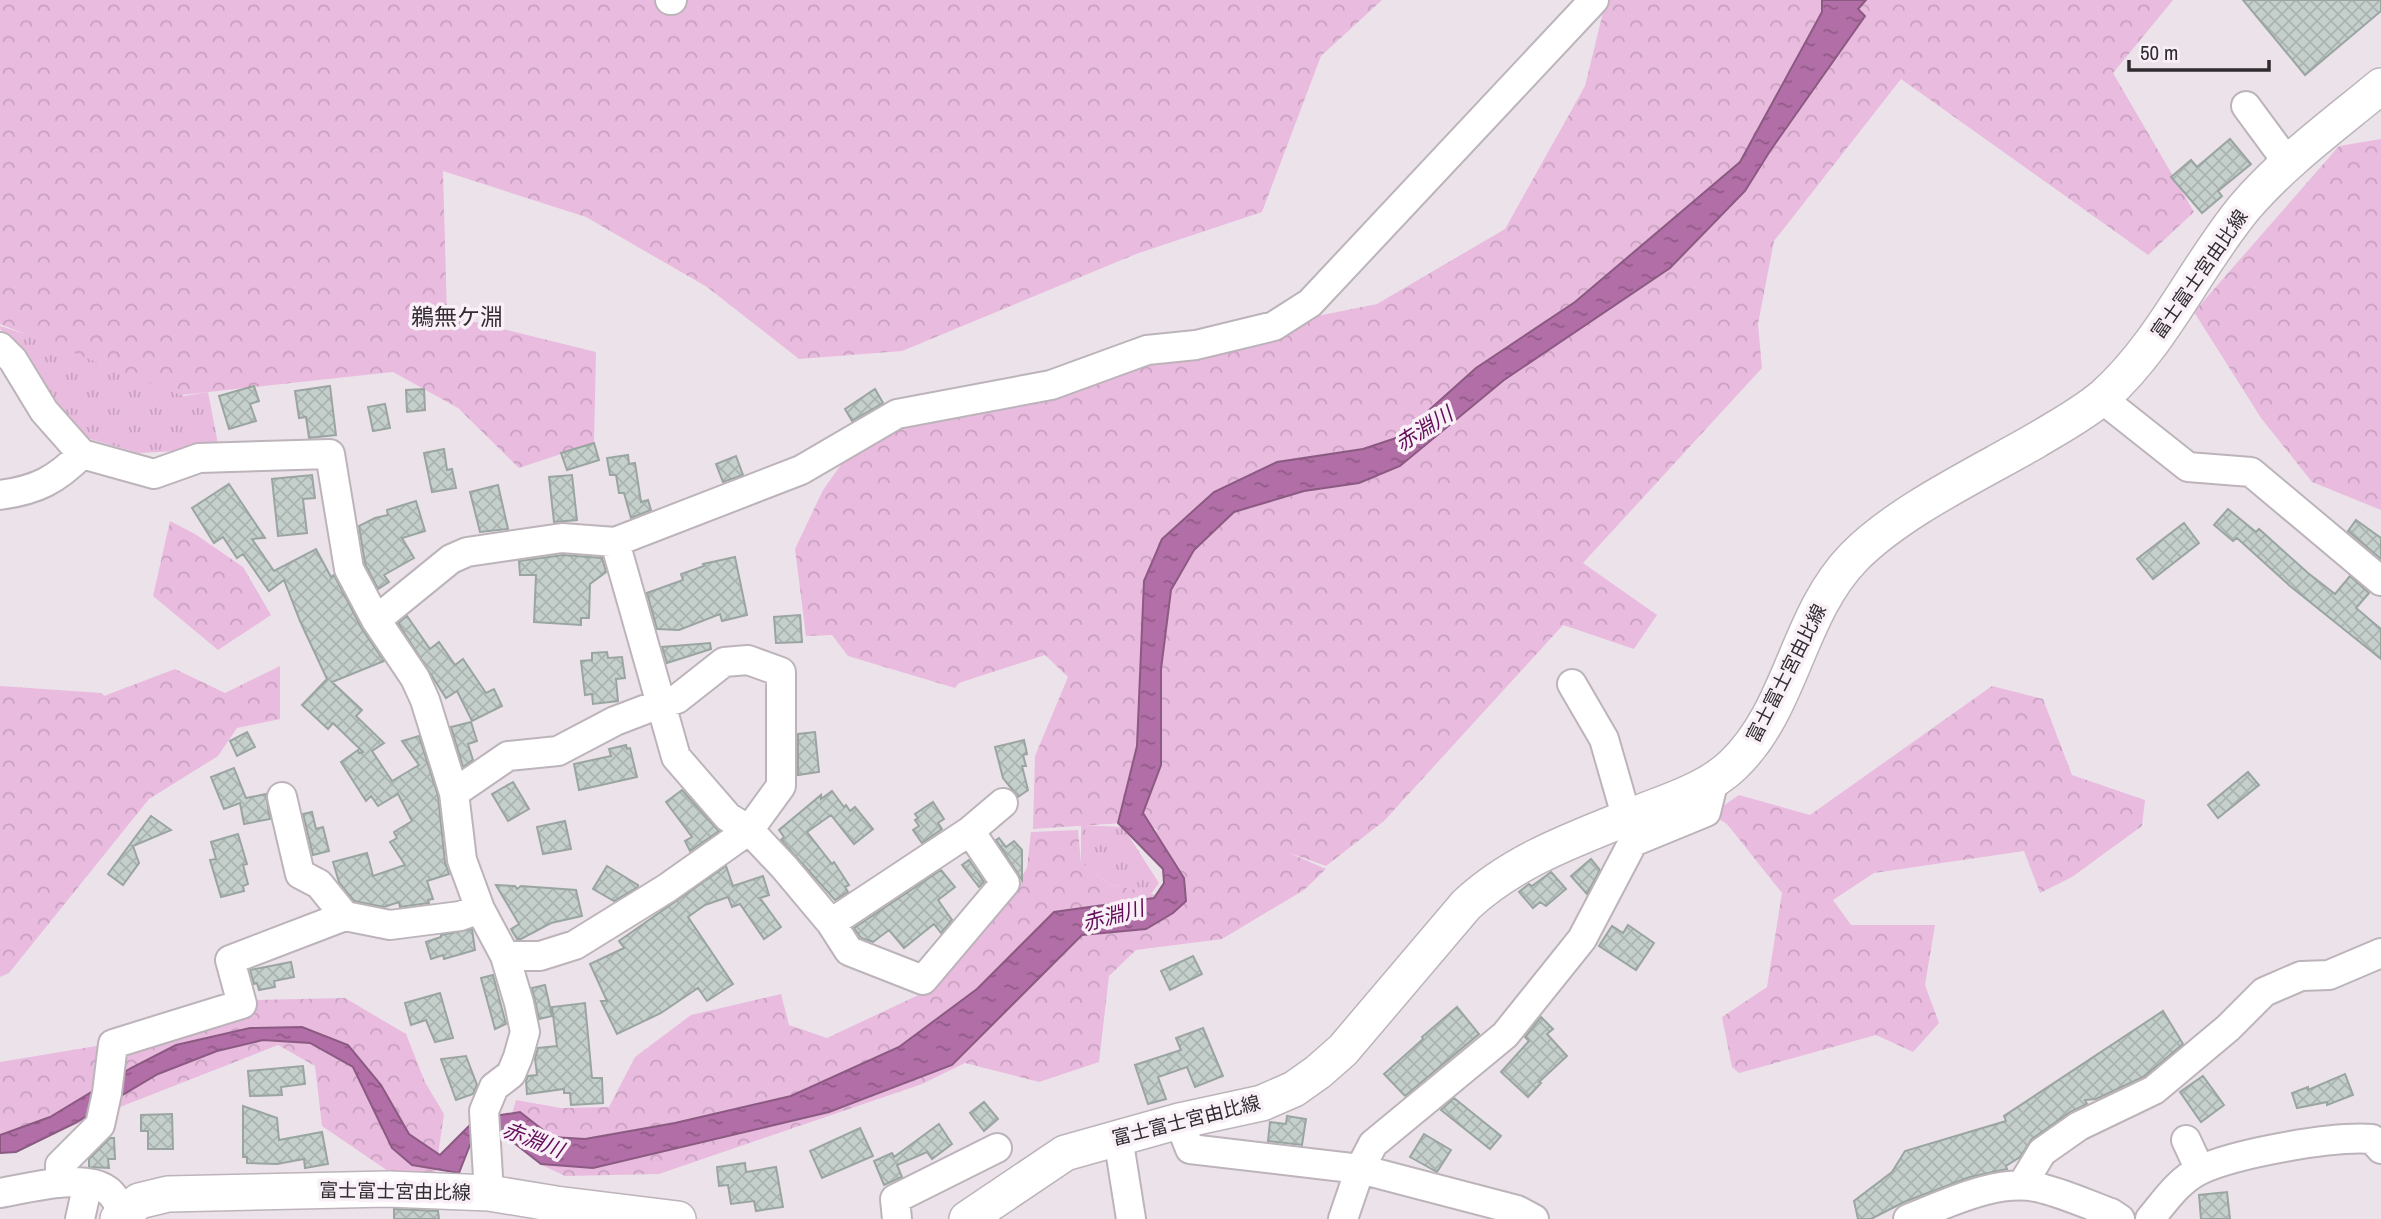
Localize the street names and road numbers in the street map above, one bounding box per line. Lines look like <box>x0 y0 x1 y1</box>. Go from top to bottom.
street label: 富士富士宮由比線 <box>2145 204 2253 344</box>
street label: 富士富士宮由比線 <box>1740 599 1832 747</box>
street label: 富士富士宮由比線 <box>1109 1089 1263 1151</box>
street label: 富士富士宮由比線 <box>319 1177 471 1205</box>

